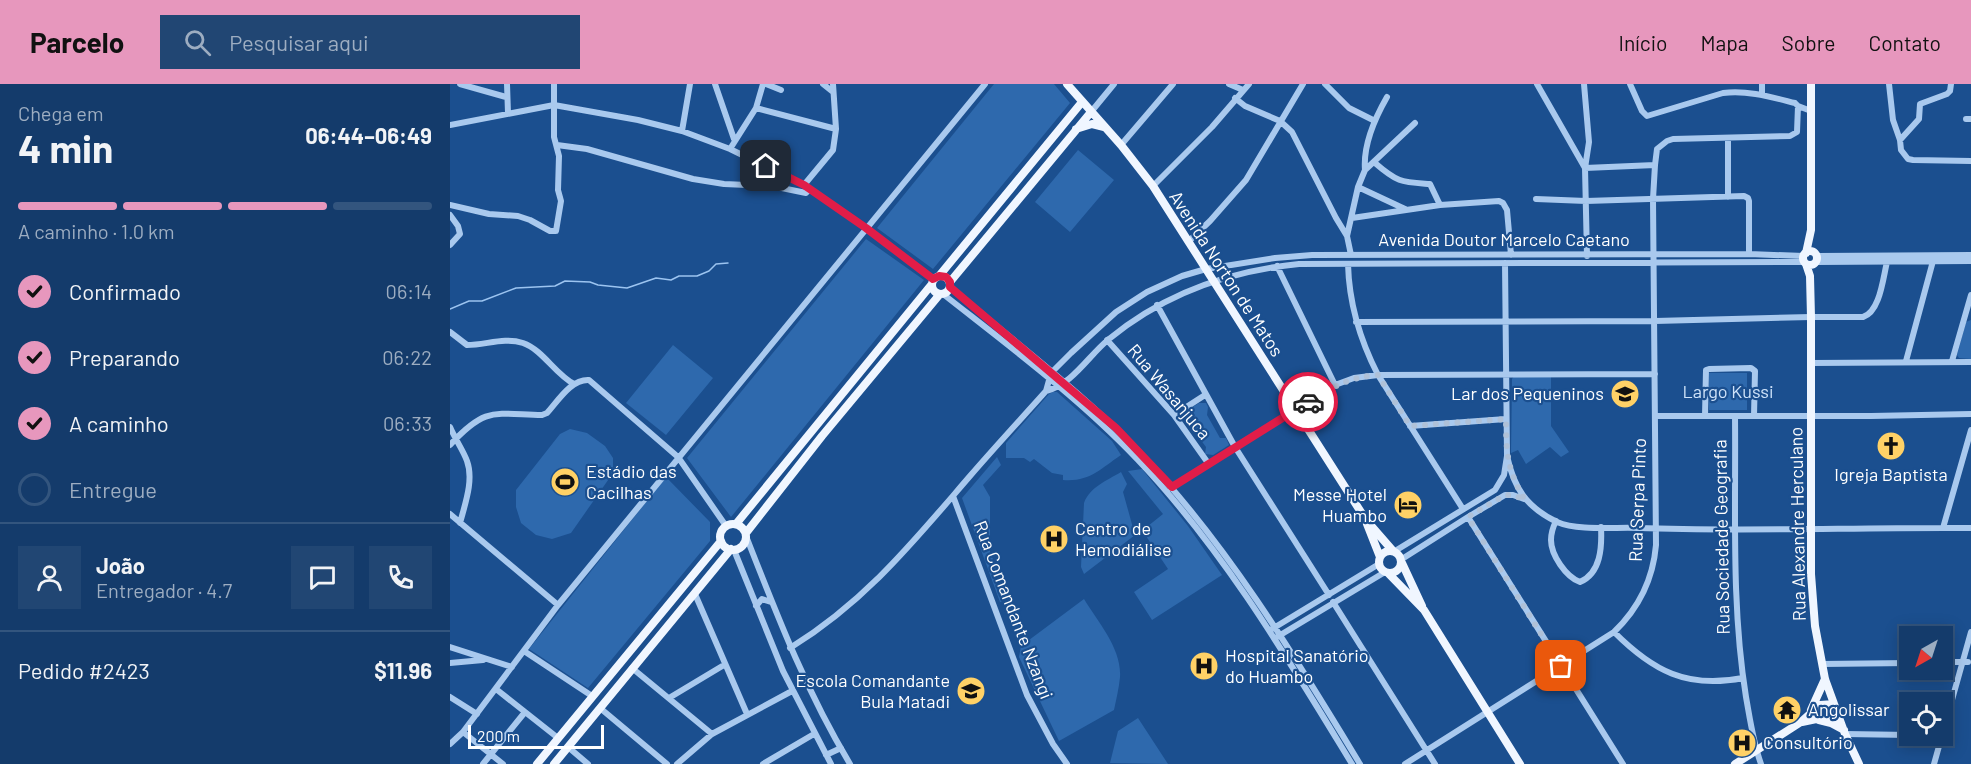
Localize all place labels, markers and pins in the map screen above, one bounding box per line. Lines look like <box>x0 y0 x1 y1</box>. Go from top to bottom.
pin <box>740 140 791 191</box>
school or university icon: Lar dos Pequeninos <box>1609 378 1641 410</box>
place label: Lar dos Pequeninos <box>1451 382 1604 404</box>
church icon: Igreja Baptista <box>1875 430 1907 462</box>
place label: Estádio das Cacilhas <box>586 460 677 503</box>
place label: Igreja Baptista <box>1834 463 1948 485</box>
sports icon: Estádio das Cacilhas <box>549 466 581 498</box>
place label: Messe Hotel Huambo <box>1293 483 1387 526</box>
hotel icon: Messe Hotel Huambo <box>1392 489 1424 521</box>
place label: Centro de Hemodiálise <box>1075 517 1172 560</box>
hospital icon: Centro de Hemodiálise <box>1038 523 1070 555</box>
pin <box>1535 640 1586 691</box>
place label: Hospital Sanatório do Huambo <box>1225 644 1369 687</box>
hospital icon: Hospital Sanatório do Huambo <box>1188 650 1220 682</box>
place label: Escola Comandante Bula Matadi <box>795 669 950 712</box>
school or university icon: Escola Comandante Bula Matadi <box>955 675 987 707</box>
temple icon: Angolissar <box>1771 694 1803 726</box>
place label: Angolissar <box>1808 698 1890 720</box>
hospital icon: Consultório <box>1726 727 1758 759</box>
place label: Consultório <box>1763 731 1853 753</box>

